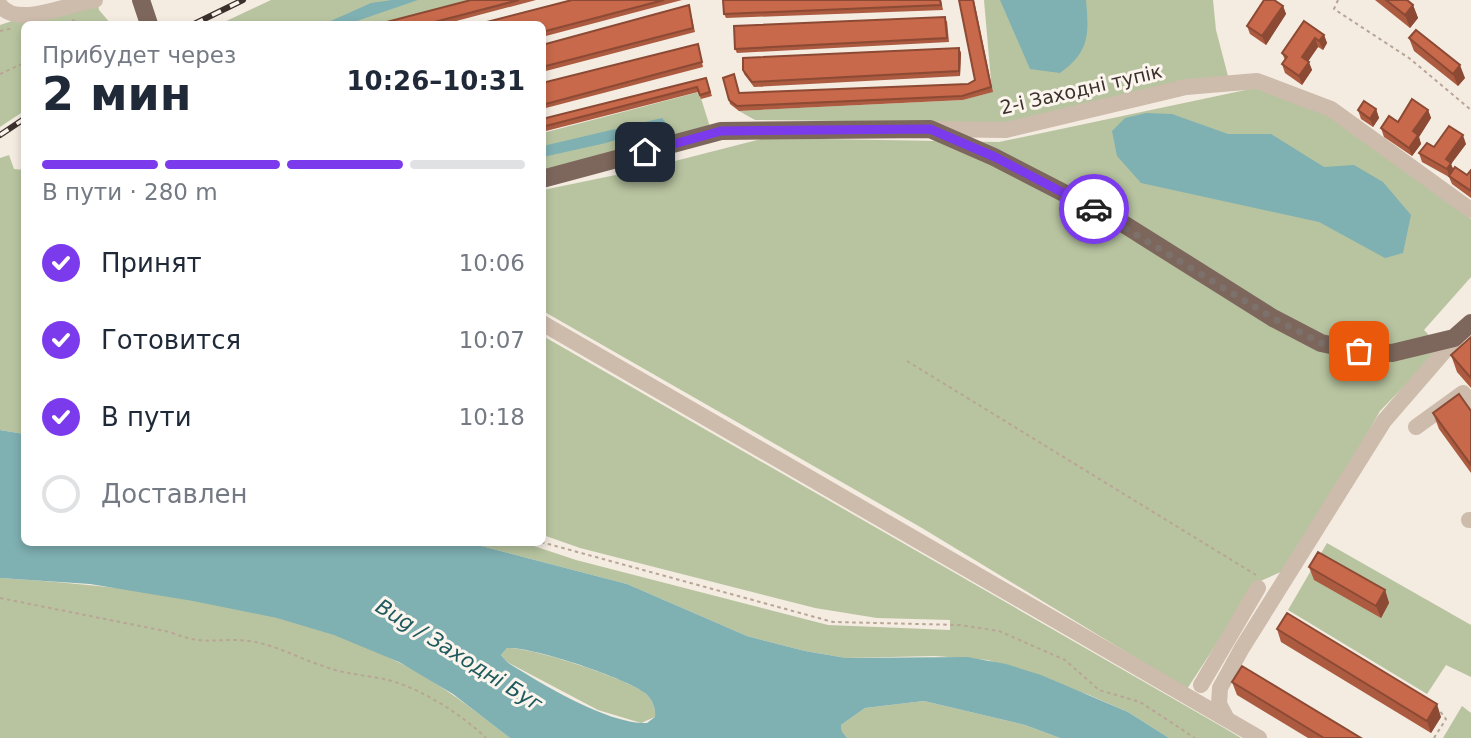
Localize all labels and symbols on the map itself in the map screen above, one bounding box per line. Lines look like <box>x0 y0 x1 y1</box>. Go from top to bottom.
street label: 2-і Заходні тупік <box>998 60 1164 118</box>
pin <box>615 122 675 182</box>
courier <box>1059 174 1129 244</box>
pin <box>1329 321 1389 381</box>
water label: Bug / Заходні Буг <box>371 594 547 716</box>

